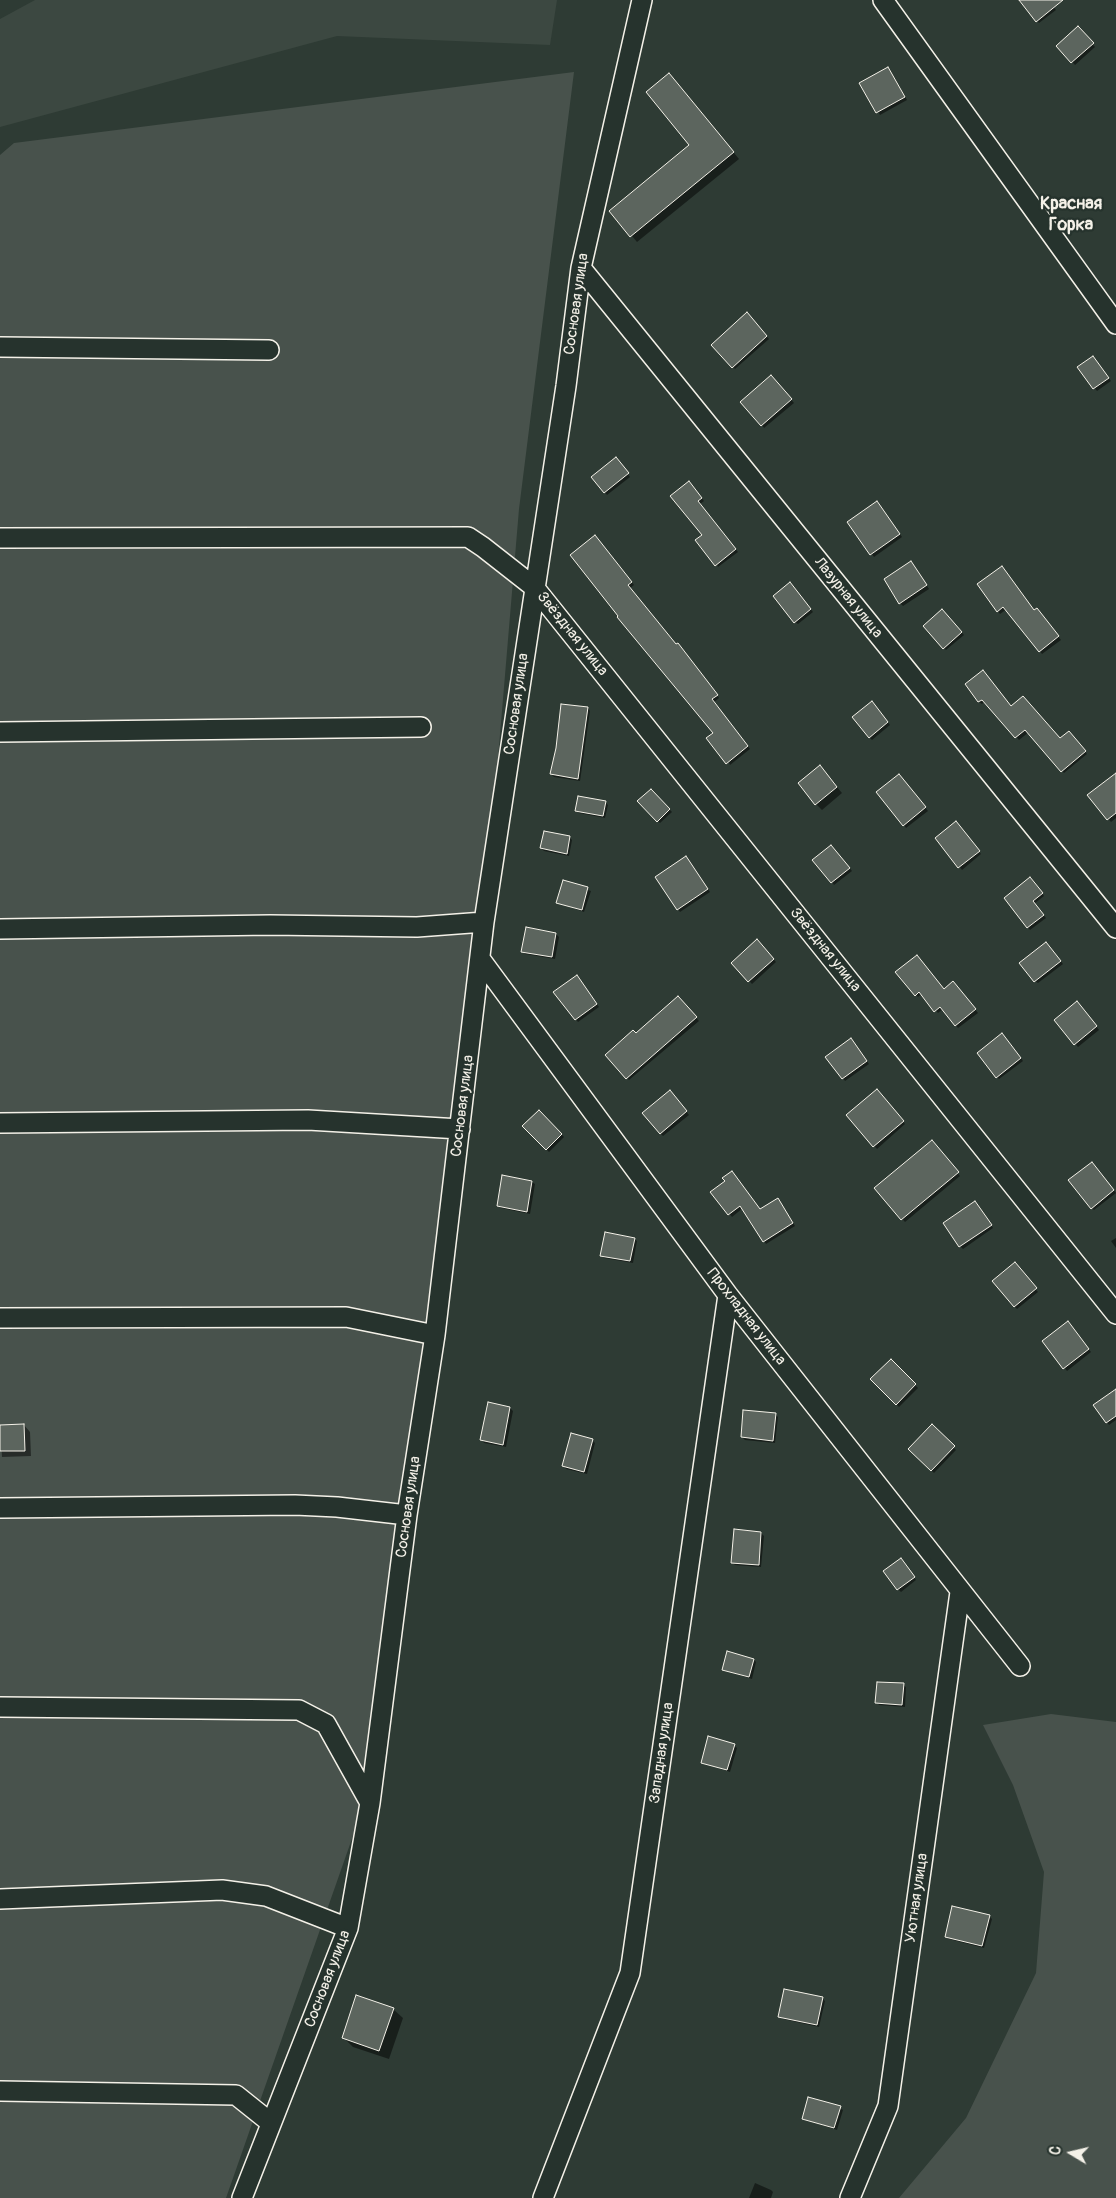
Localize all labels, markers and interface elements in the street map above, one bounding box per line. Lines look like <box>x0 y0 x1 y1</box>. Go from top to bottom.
district label: Красная Горка <box>1040 193 1102 235</box>
street label: Сосновая улица <box>561 252 593 356</box>
street label: Лазурная улица <box>810 554 886 642</box>
street label: Звёздная улица <box>533 588 611 680</box>
street label: Сосновая улица <box>501 652 533 756</box>
street label: Звёздная улица <box>786 904 864 996</box>
street label: Сосновая улица <box>448 1054 478 1158</box>
street label: Прохладная улица <box>703 1265 789 1369</box>
street label: Сосновая улица <box>393 1455 425 1559</box>
street label: Западная улица <box>646 1701 678 1805</box>
street label: Уютная улица <box>902 1852 932 1944</box>
street label: Сосновая улица <box>301 1928 355 2030</box>
north arrow <box>1046 2128 1096 2178</box>
text: С <box>1047 2145 1065 2156</box>

